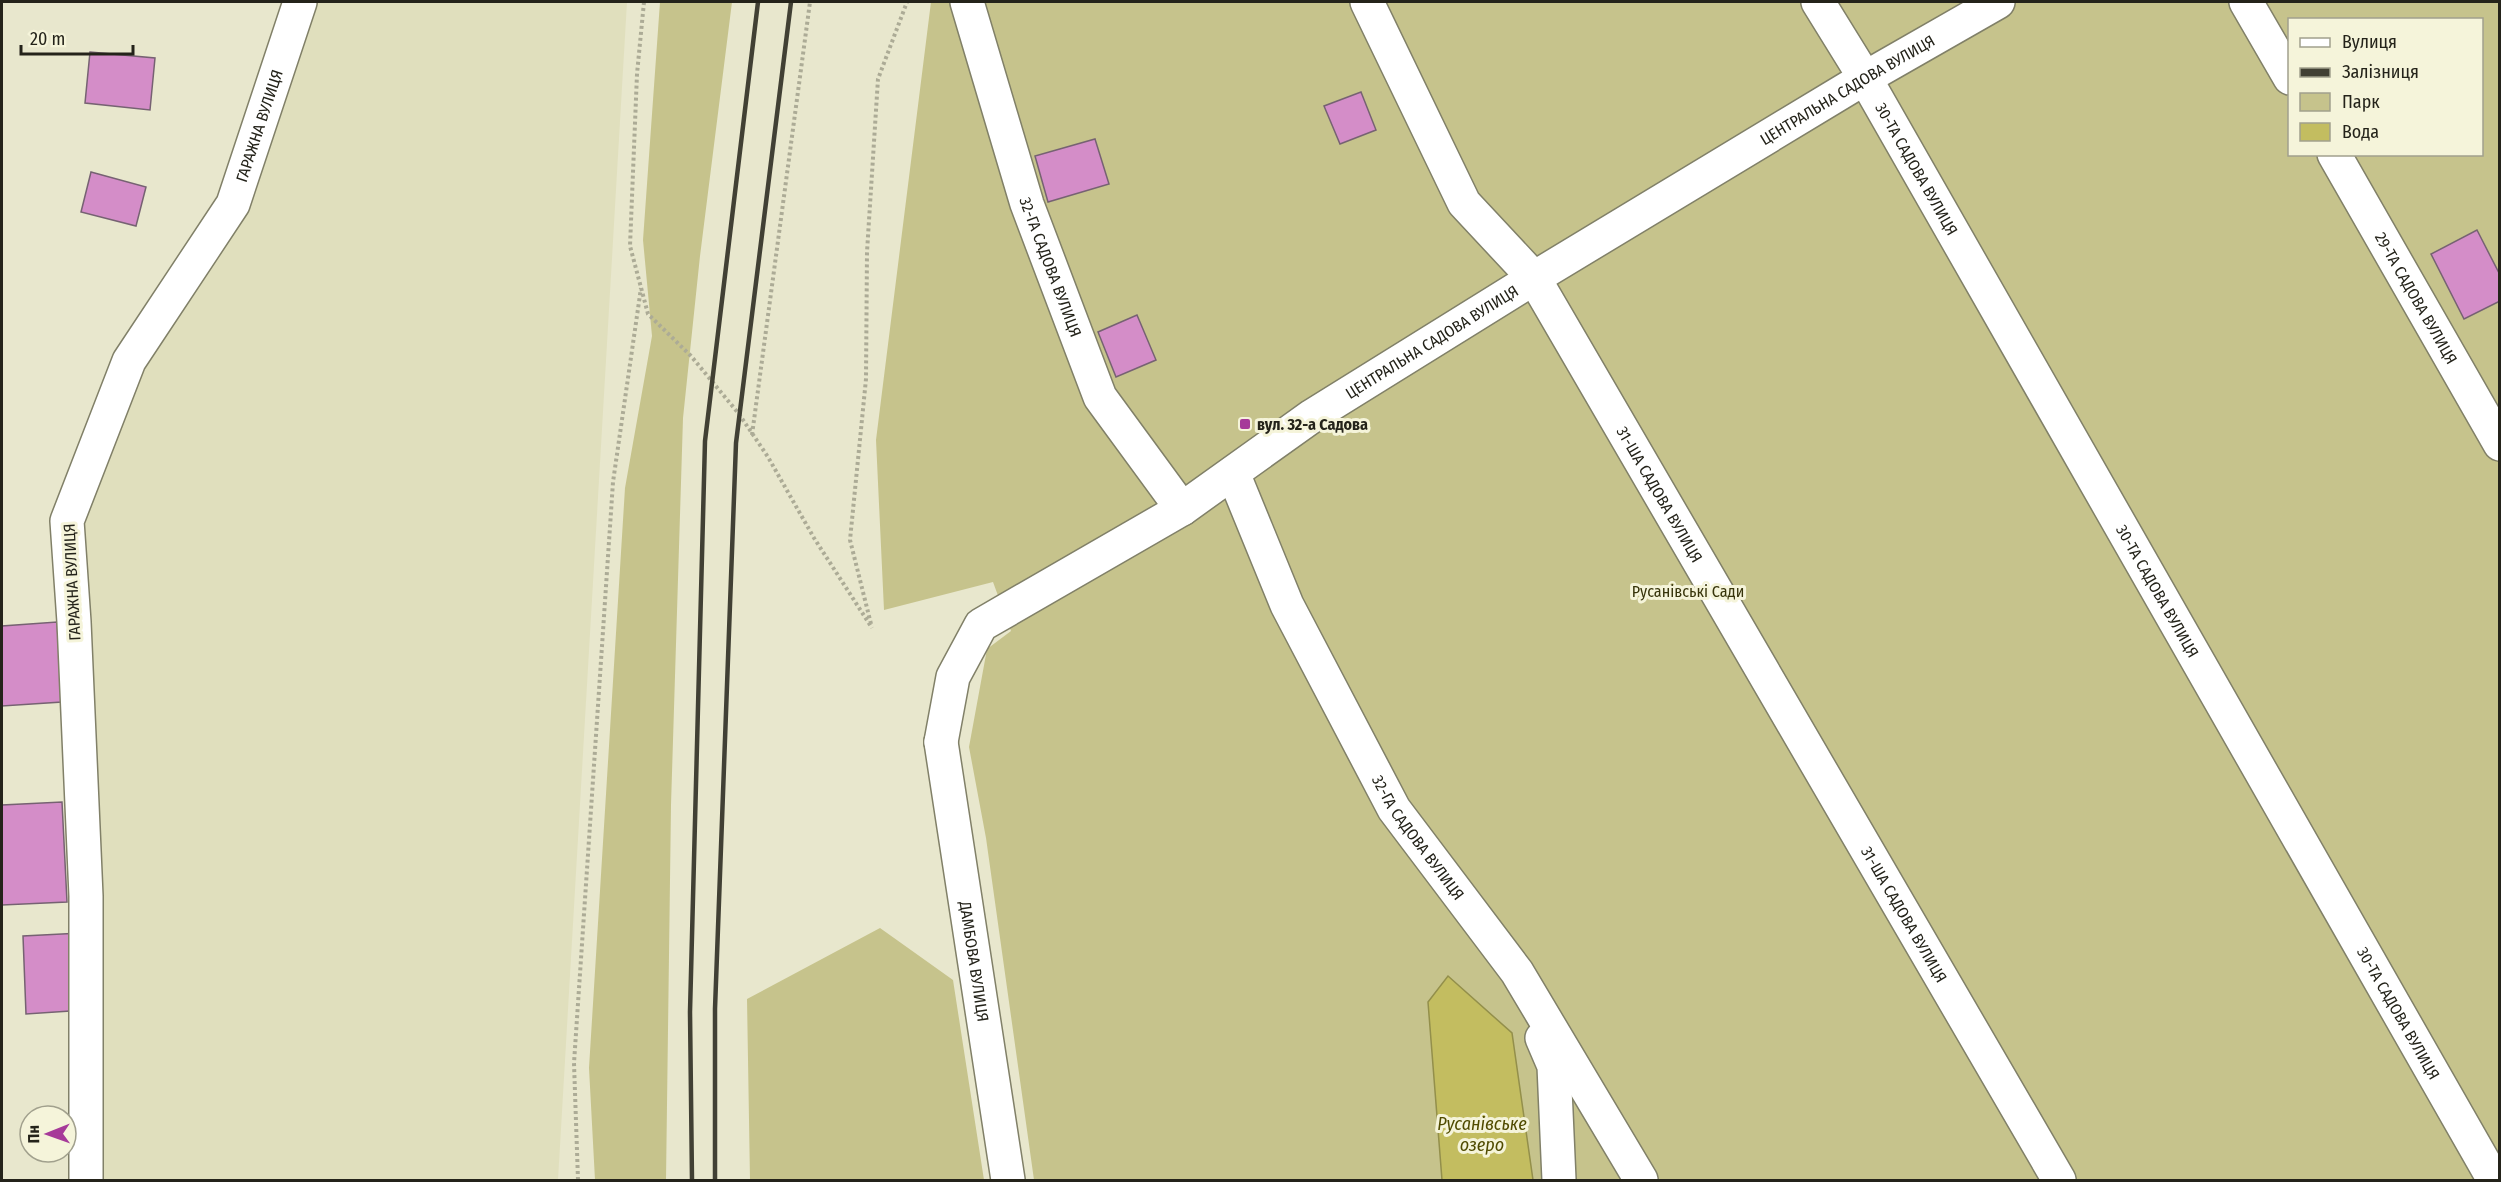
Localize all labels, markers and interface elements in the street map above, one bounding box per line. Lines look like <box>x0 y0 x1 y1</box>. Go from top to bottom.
scale bar <box>21 18 134 56</box>
legend <box>2288 18 2483 156</box>
text: 20 m <box>30 28 65 50</box>
street label: ЦЕНТРАЛЬНА САДОВА ВУЛИЦЯ <box>1757 31 1938 149</box>
text: Вулиця <box>2342 31 2397 53</box>
text: Залізниця <box>2342 61 2419 83</box>
street label: ГАРАЖНА ВУЛИЦЯ <box>232 67 286 184</box>
text: Парк <box>2342 91 2380 113</box>
street label: 30-ТА САДОВА ВУЛИЦЯ <box>1872 99 1962 238</box>
text: Вода <box>2342 121 2379 143</box>
street label: 32-ГА САДОВА ВУЛИЦЯ <box>1016 195 1086 339</box>
street label: 29-ТА САДОВА ВУЛИЦЯ <box>2371 229 2462 367</box>
street label: ЦЕНТРАЛЬНА САДОВА ВУЛИЦЯ <box>1342 281 1521 402</box>
place label: вул. 32-а Садова <box>1257 415 1368 434</box>
marker: вул. 32-а Садова <box>1238 417 1252 431</box>
street label: 31-ША САДОВА ВУЛИЦЯ <box>1613 423 1707 566</box>
street label: 30-ТА САДОВА ВУЛИЦЯ <box>2113 521 2203 660</box>
street label: ГАРАЖНА ВУЛИЦЯ <box>59 523 85 641</box>
park label: Русанівські Сади <box>1632 582 1744 601</box>
street label: 32-ГА САДОВА ВУЛИЦЯ <box>1368 772 1468 903</box>
street label: 31-ША САДОВА ВУЛИЦЯ <box>1857 843 1951 986</box>
street label: ДАМБОВА ВУЛИЦЯ <box>956 899 993 1023</box>
street label: 30-ТА САДОВА ВУЛИЦЯ <box>2353 944 2444 1083</box>
north arrow <box>18 1104 78 1164</box>
water label: Русанівське озеро <box>1437 1113 1527 1156</box>
text: Пн <box>24 1125 43 1143</box>

